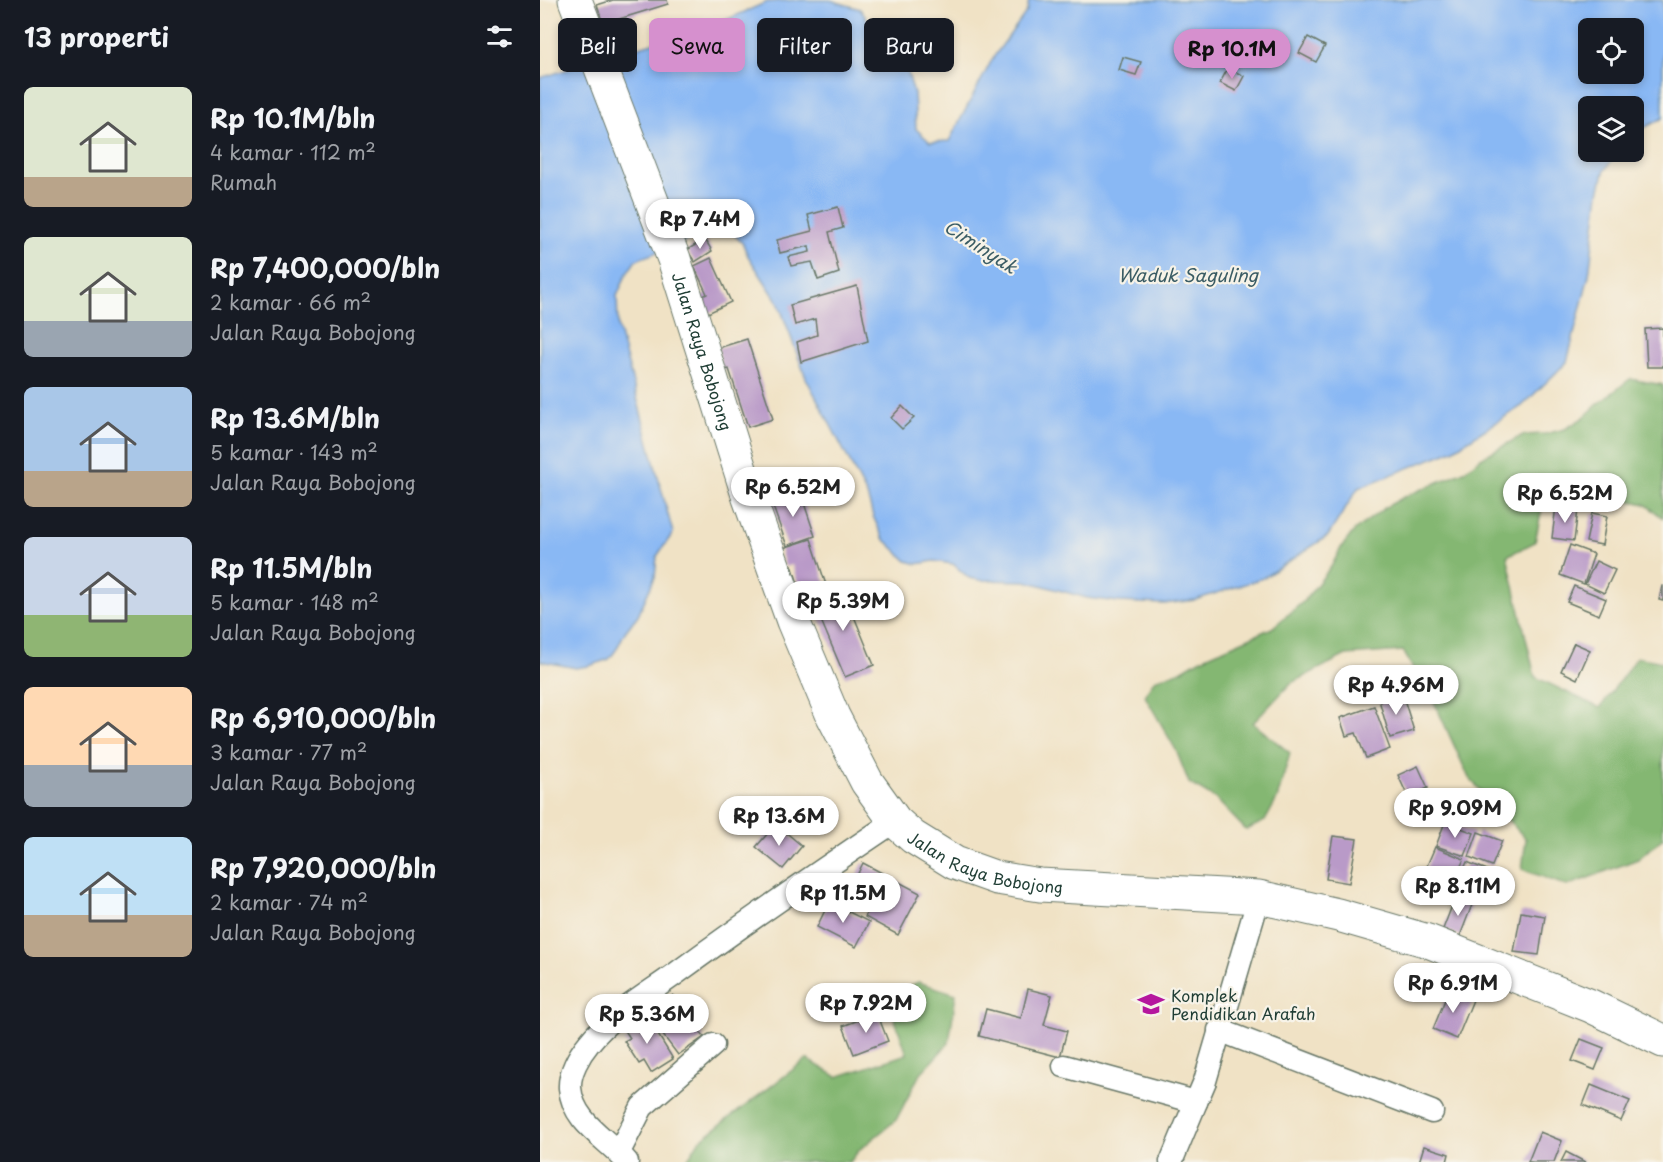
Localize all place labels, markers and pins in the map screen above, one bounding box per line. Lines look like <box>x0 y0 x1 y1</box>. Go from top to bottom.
pin: Rp 10.1M <box>1170 29 1294 80</box>
pin: Rp 7.4M <box>645 199 755 250</box>
pin: Rp 6.52M <box>731 467 855 518</box>
pin: Rp 6.52M <box>1503 473 1627 524</box>
pin: Rp 5.39M <box>781 581 905 632</box>
pin: Rp 4.96M <box>1334 665 1458 716</box>
pin: Rp 9.09M <box>1393 788 1517 839</box>
pin: Rp 13.6M <box>717 796 841 847</box>
pin: Rp 8.11M <box>1396 866 1520 917</box>
pin: Rp 11.5M <box>781 873 905 924</box>
pin: Rp 6.91M <box>1391 963 1515 1014</box>
pin: Rp 7.92M <box>804 983 928 1034</box>
place label: Komplek Pendidikan Arafah <box>1171 983 1316 1025</box>
school or university icon: Komplek Pendidikan Arafah <box>1136 989 1166 1019</box>
pin: Rp 5.36M <box>585 994 709 1045</box>

